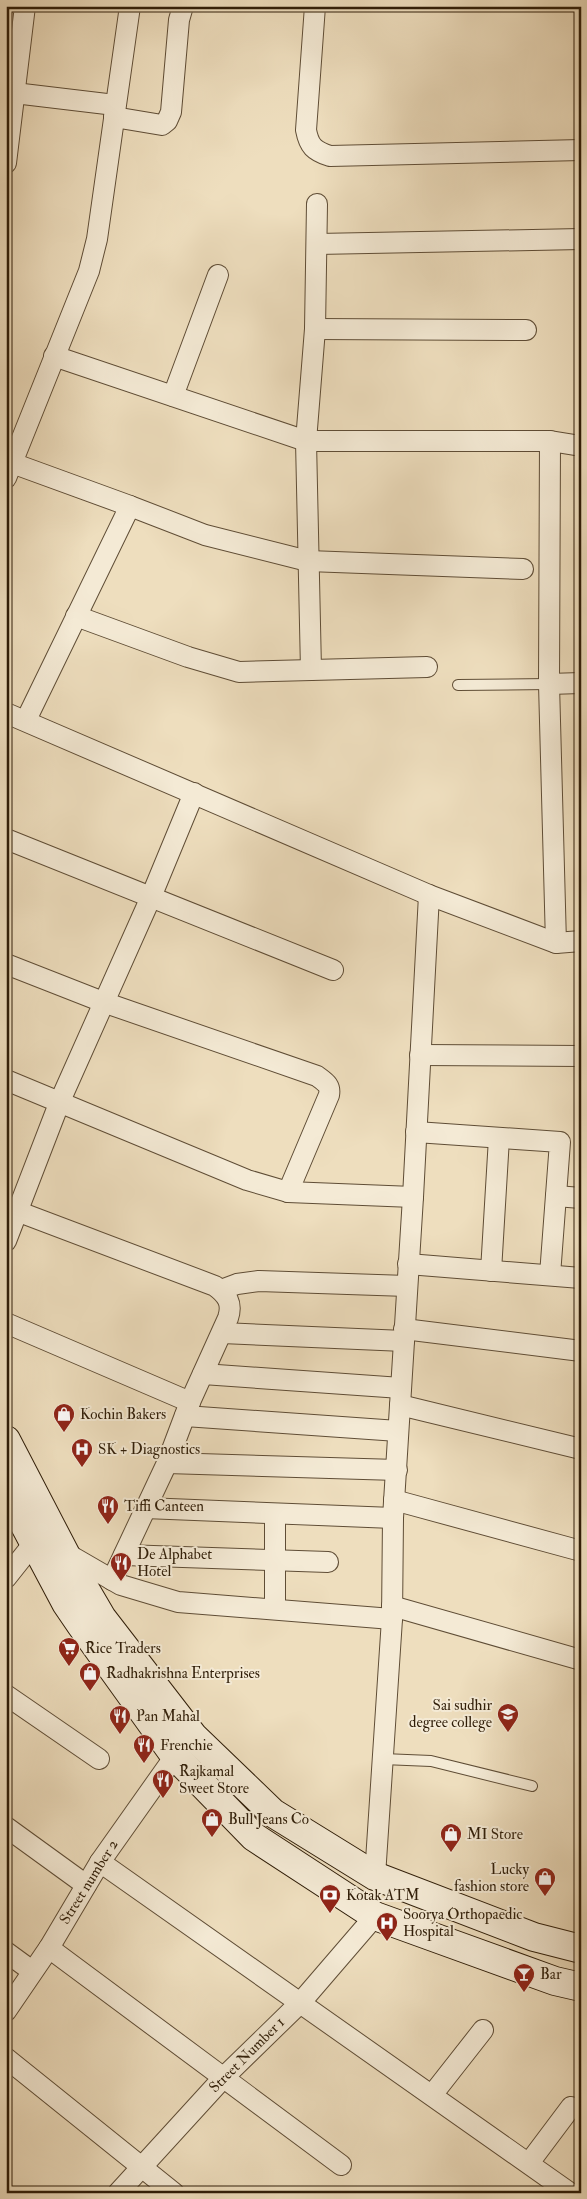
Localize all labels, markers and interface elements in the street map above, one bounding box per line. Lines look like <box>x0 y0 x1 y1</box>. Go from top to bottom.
shop icon: Kochin Bakers <box>52 1402 76 1433</box>
place label: Kochin Bakers <box>80 1405 166 1424</box>
hospital icon: SK + Diagnostics <box>70 1437 94 1468</box>
place label: SK + Diagnostics <box>98 1440 200 1459</box>
restaurant icon: Tiffi Canteen <box>96 1494 120 1525</box>
place label: Tiffi Canteen <box>124 1497 204 1516</box>
place label: De Alphabet Hotel <box>137 1545 212 1581</box>
restaurant icon: De Alphabet Hotel <box>109 1551 133 1582</box>
supermarket icon: Rice Traders <box>57 1636 81 1667</box>
place label: Rice Traders <box>85 1639 161 1658</box>
shop icon: Radhakrishna Enterprises <box>78 1661 102 1692</box>
place label: Radhakrishna Enterprises <box>106 1664 260 1684</box>
place label: Sai sudhir degree college <box>409 1696 492 1732</box>
school or university icon: Sai sudhir degree college <box>496 1702 520 1733</box>
restaurant icon: Pan Mahal <box>108 1704 132 1735</box>
place label: Pan Mahal <box>136 1707 200 1726</box>
restaurant icon: Frenchie <box>132 1733 156 1764</box>
place label: Frenchie <box>160 1736 213 1755</box>
place label: Rajkamal Sweet Store <box>179 1762 249 1798</box>
restaurant icon: Rajkamal Sweet Store <box>151 1768 175 1799</box>
shop icon: Bull Jeans Co <box>200 1807 224 1838</box>
place label: Bull Jeans Co <box>228 1810 309 1830</box>
shop icon: MI Store <box>439 1822 463 1853</box>
place label: MI Store <box>467 1825 523 1844</box>
street label: Street number 2 <box>55 1836 123 1928</box>
place label: Lucky fashion store <box>454 1860 529 1896</box>
shop icon: Lucky fashion store <box>533 1866 557 1897</box>
bank icon: Kotak ATM <box>318 1883 342 1914</box>
place label: Kotak ATM <box>346 1886 420 1905</box>
place label: Soorya Orthopaedic Hospital <box>403 1905 522 1942</box>
hospital icon: Soorya Orthopaedic Hospital <box>375 1911 399 1942</box>
bar icon: Bar <box>512 1962 536 1993</box>
place label: Bar <box>540 1965 562 1984</box>
street label: Street Number 1 <box>205 2013 289 2097</box>

